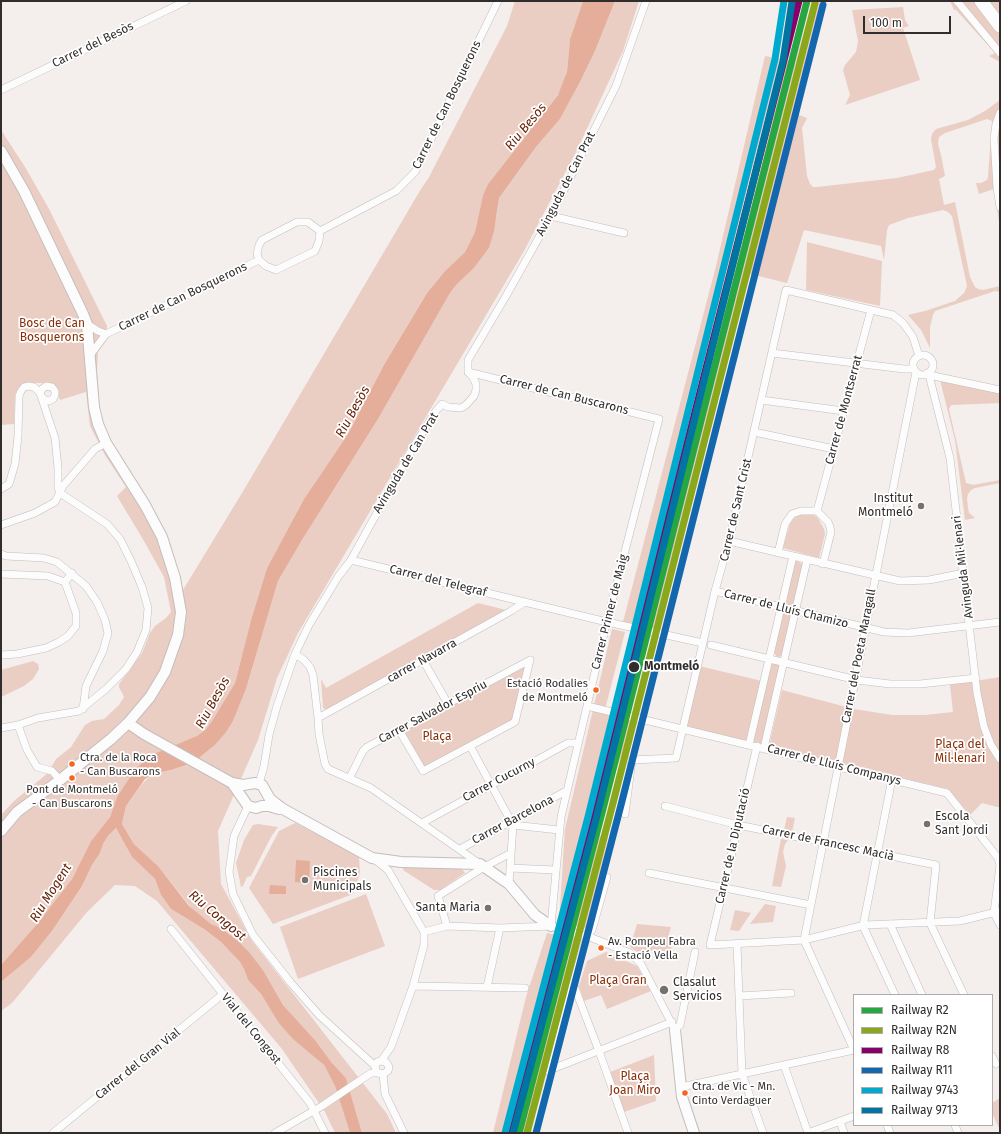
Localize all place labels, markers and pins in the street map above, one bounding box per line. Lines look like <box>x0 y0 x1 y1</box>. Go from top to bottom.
place label: Institut Montmeló <box>858 492 913 520</box>
marker: Institut Montmeló <box>916 501 926 511</box>
marker: Montmeló <box>627 660 641 674</box>
place label: Montmeló <box>644 660 699 674</box>
place label: Estació Rodalies de Montmeló <box>507 677 588 703</box>
marker: Estació Rodalies de Montmeló <box>591 685 601 695</box>
place label: Ctra. de la Roca - Can Buscarons <box>80 751 160 777</box>
marker: Ctra. de la Roca - Can Buscarons <box>67 759 77 769</box>
marker: Pont de Montmeló - Can Buscarons <box>67 773 77 783</box>
place label: Pont de Montmeló - Can Buscarons <box>26 783 118 809</box>
place label: Escola Sant Jordi <box>935 810 988 838</box>
marker: Escola Sant Jordi <box>922 819 932 829</box>
place label: Piscines Municipals <box>313 866 371 894</box>
marker: Piscines Municipals <box>300 875 310 885</box>
place label: Santa Maria <box>416 901 480 915</box>
marker: Santa Maria <box>483 903 493 913</box>
place label: Av. Pompeu Fabra - Estació Vella <box>608 935 696 961</box>
marker: Av. Pompeu Fabra - Estació Vella <box>596 943 606 953</box>
place label: Clasalut Servicios <box>673 976 722 1004</box>
marker: Clasalut Servicios <box>658 984 670 996</box>
place label: Ctra. de Vic - Mn. Cinto Verdaguer <box>692 1080 775 1106</box>
marker: Ctra. de Vic - Mn. Cinto Verdaguer <box>680 1088 690 1098</box>

